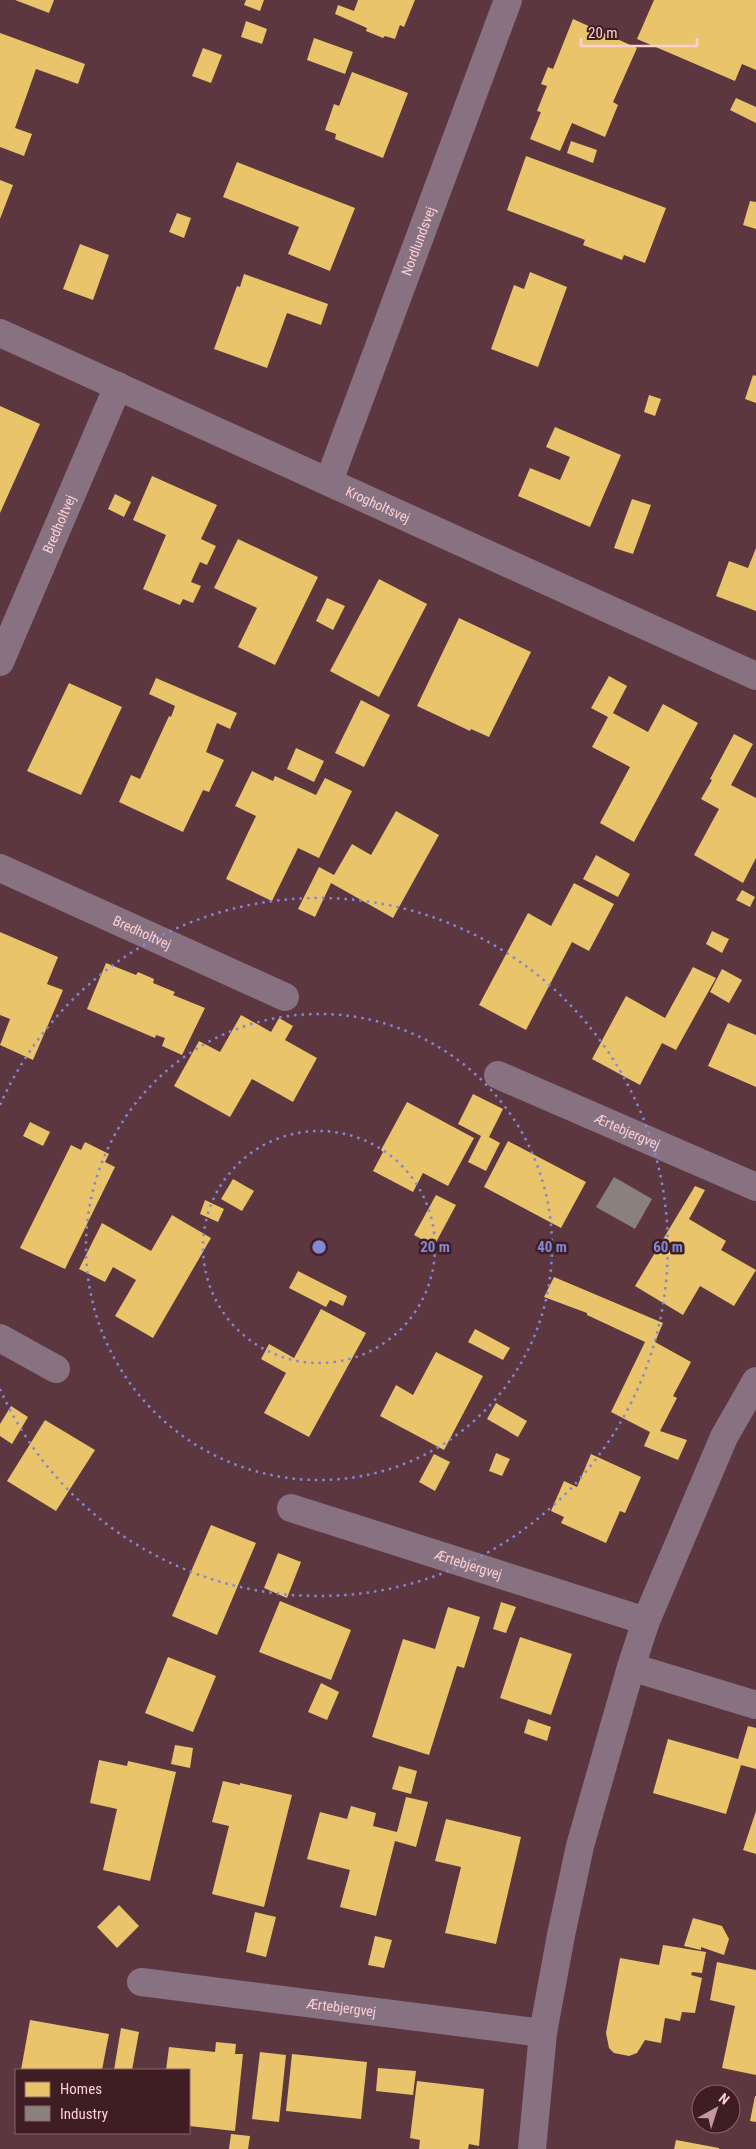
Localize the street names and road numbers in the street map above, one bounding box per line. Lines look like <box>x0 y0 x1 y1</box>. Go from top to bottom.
street label: Nordlundsvej <box>398 204 438 278</box>
street label: Krogholtsvej <box>343 483 413 526</box>
street label: Bredholtvej <box>39 492 79 556</box>
street label: Bredholtvej <box>111 912 174 952</box>
street label: Ærtebjergvej <box>591 1109 663 1152</box>
street label: Ærtebjergvej <box>432 1546 504 1583</box>
street label: Ærtebjergvej <box>305 1995 377 2020</box>

